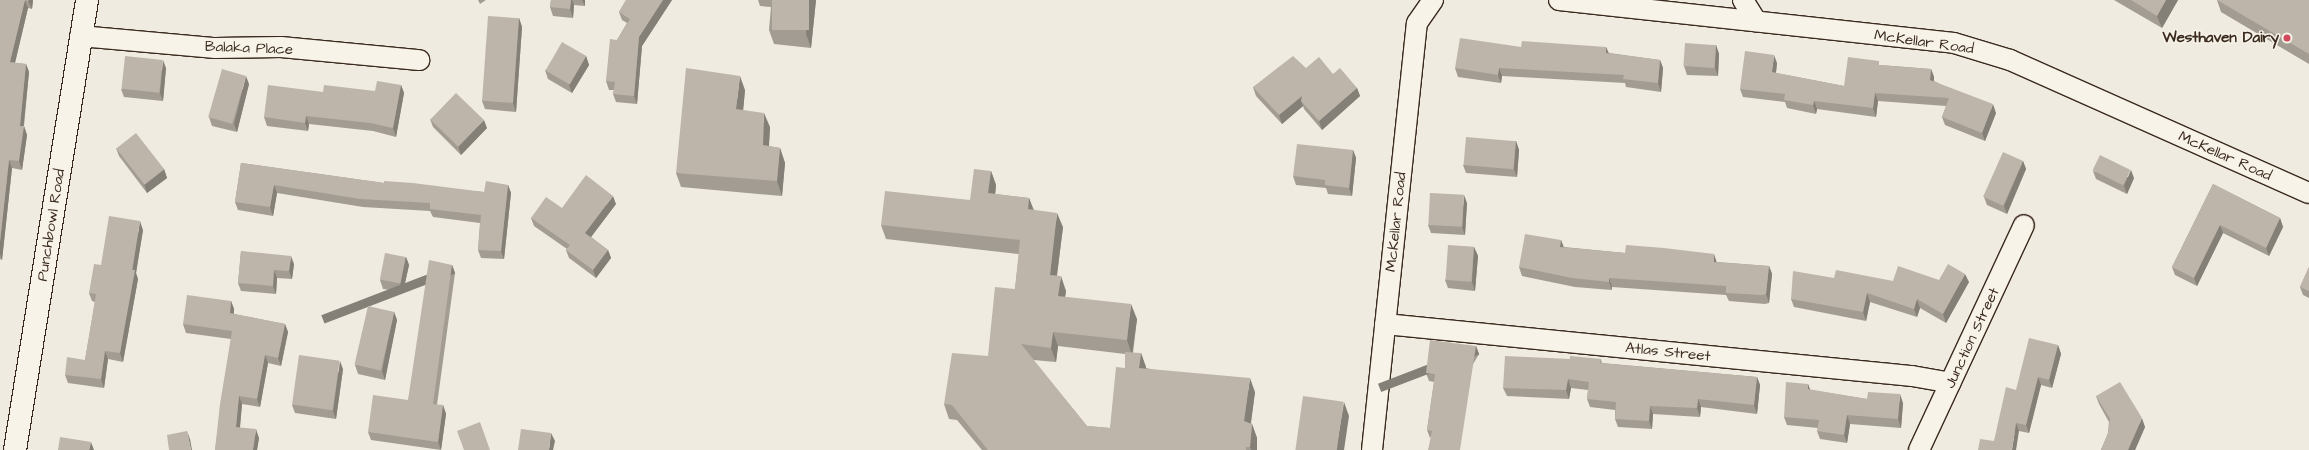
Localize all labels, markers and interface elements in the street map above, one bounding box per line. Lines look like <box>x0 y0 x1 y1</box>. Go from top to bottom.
street label: McKellar Road <box>1873 26 1975 58</box>
place label: Westhaven Dairy <box>2163 29 2279 47</box>
marker: Westhaven Dairy <box>2282 33 2292 43</box>
street label: Balaka Place <box>205 37 293 59</box>
street label: McKellar Road <box>2176 127 2274 185</box>
street label: Punchbowl Road <box>33 168 69 282</box>
street label: McKellar Road <box>1382 171 1410 273</box>
street label: Junction Street <box>1941 285 2003 391</box>
street label: Atlas Street <box>1625 339 1711 365</box>

